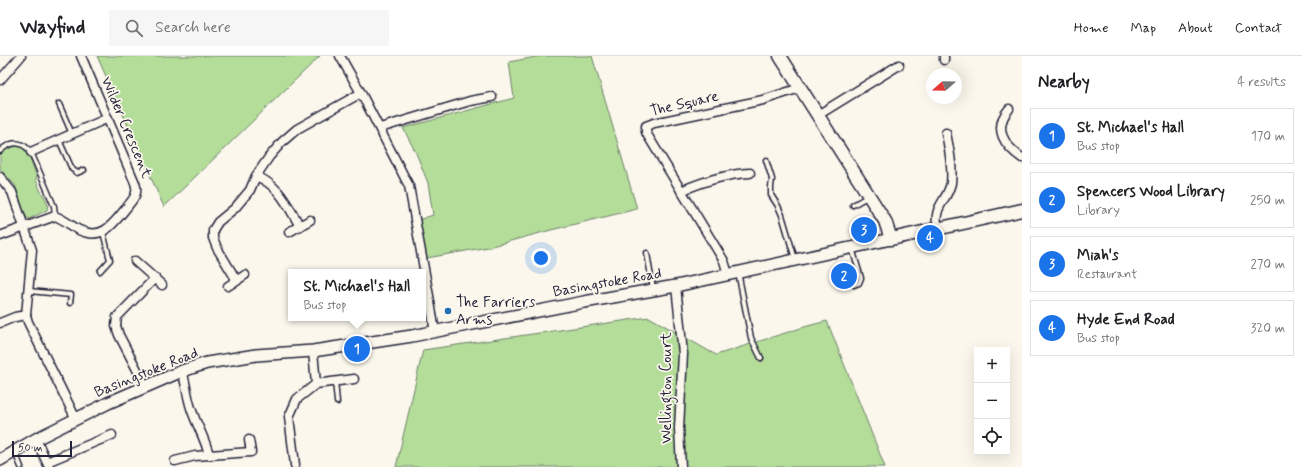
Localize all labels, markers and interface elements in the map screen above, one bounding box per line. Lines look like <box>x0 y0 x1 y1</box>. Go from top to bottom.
search box <box>109 10 389 46</box>
text: Wayfind <box>20 15 85 40</box>
icon: search <box>123 17 145 39</box>
text: Search here <box>155 18 231 38</box>
text: Home <box>1074 19 1108 37</box>
text: Map <box>1130 19 1156 37</box>
text: About <box>1178 19 1213 37</box>
text: Contact <box>1235 19 1282 37</box>
north arrow <box>926 68 962 104</box>
text: Nearby <box>1038 71 1090 93</box>
street label: Wilder Crescent <box>96 74 156 181</box>
text: 4 results <box>1237 74 1286 91</box>
street label: The Square <box>648 86 720 122</box>
text: St. Michael's Hall <box>1077 118 1184 138</box>
text: 1 <box>1049 128 1055 145</box>
text: 170 m <box>1251 128 1285 145</box>
text: Bus stop <box>1077 138 1120 155</box>
text: Spencers Wood Library <box>1077 182 1225 202</box>
text: 2 <box>1049 192 1055 209</box>
text: 250 m <box>1250 192 1285 209</box>
text: Library <box>1077 202 1120 219</box>
pin: 3 <box>851 215 877 245</box>
pin: 4 <box>917 223 943 253</box>
text: Miah's <box>1077 246 1119 266</box>
your location <box>531 248 551 268</box>
text: 3 <box>1049 256 1055 273</box>
text: 270 m <box>1250 256 1285 273</box>
pin: 2 <box>831 261 857 291</box>
street label: Basingstoke Road <box>551 264 663 302</box>
text: Restaurant <box>1077 266 1137 283</box>
popup <box>288 269 426 321</box>
text: St. Michael's Hall <box>303 277 411 297</box>
place label: The Farriers Arms <box>456 293 536 330</box>
text: Bus stop <box>303 297 346 314</box>
marker: The Farriers Arms <box>443 306 453 316</box>
text: Hyde End Road <box>1077 310 1175 330</box>
text: 4 <box>1048 320 1056 337</box>
text: 320 m <box>1251 320 1285 337</box>
text: Bus stop <box>1077 330 1120 347</box>
street label: Wellington Court <box>657 332 678 444</box>
pin: 1 <box>344 334 370 364</box>
street label: Basingstoke Road <box>92 343 201 403</box>
map controls <box>974 347 1010 455</box>
button: + <box>974 347 1010 383</box>
button: − <box>974 383 1010 419</box>
button: locate <box>974 419 1010 455</box>
scale bar <box>12 439 72 458</box>
text: 50 m <box>18 441 43 455</box>

